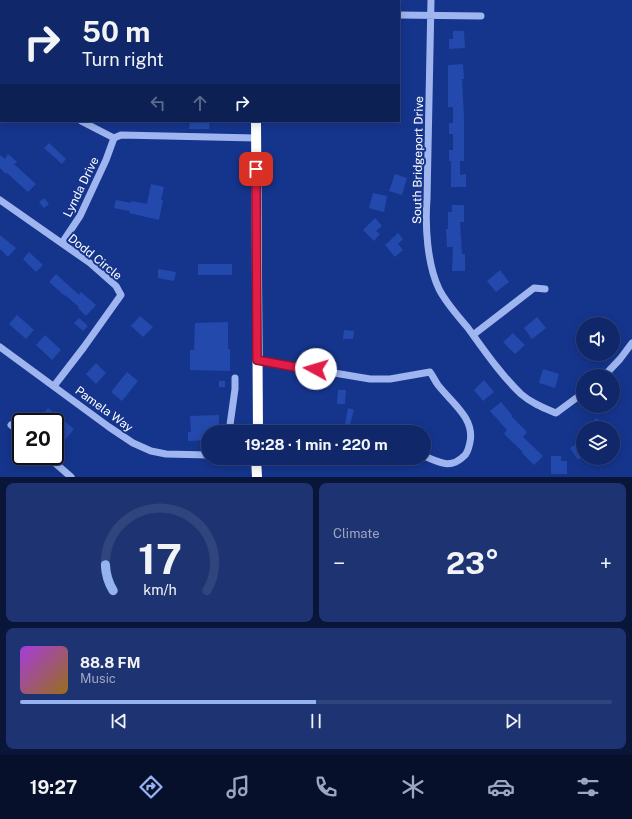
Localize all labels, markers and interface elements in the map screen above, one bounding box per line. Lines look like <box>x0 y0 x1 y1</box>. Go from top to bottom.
text: 50 m <box>82 15 150 48</box>
icon: right <box>16 16 68 68</box>
text: Turn right <box>82 49 164 70</box>
icon: left <box>147 92 169 114</box>
icon: ahead <box>189 92 211 114</box>
icon: right <box>231 92 253 114</box>
street label: South Bridgeport Drive <box>410 96 426 224</box>
pin <box>239 152 273 186</box>
street label: Lynda Drive <box>60 154 102 219</box>
icon: arrive <box>245 158 267 180</box>
street label: Dodd Circle <box>65 231 125 283</box>
map controls <box>576 317 620 465</box>
button: sound <box>576 317 620 361</box>
position arrow <box>295 348 337 390</box>
button: search <box>576 369 620 413</box>
street label: Pamela Way <box>72 383 136 435</box>
speed limit sign: 20 <box>12 413 64 465</box>
button: layers <box>576 421 620 465</box>
text: 19:28 · 1 min · 220 m <box>244 436 388 453</box>
text: Climate <box>333 526 380 541</box>
text: 17 <box>138 533 181 582</box>
text: 23° <box>446 545 499 581</box>
text: − <box>333 550 345 576</box>
text: + <box>600 550 612 576</box>
text: km/h <box>143 580 176 597</box>
text: 88.8 FM <box>80 654 141 671</box>
text: Music <box>80 671 116 686</box>
icon: previous <box>108 710 130 732</box>
icon: pause <box>305 710 327 732</box>
icon: next <box>502 710 524 732</box>
icon: directions <box>137 773 165 801</box>
icon: music <box>224 773 252 801</box>
icon: phone <box>312 773 340 801</box>
icon: climate <box>399 773 427 801</box>
icon: car <box>487 773 515 801</box>
icon: filters <box>574 773 602 801</box>
text: 19:27 <box>30 777 77 798</box>

